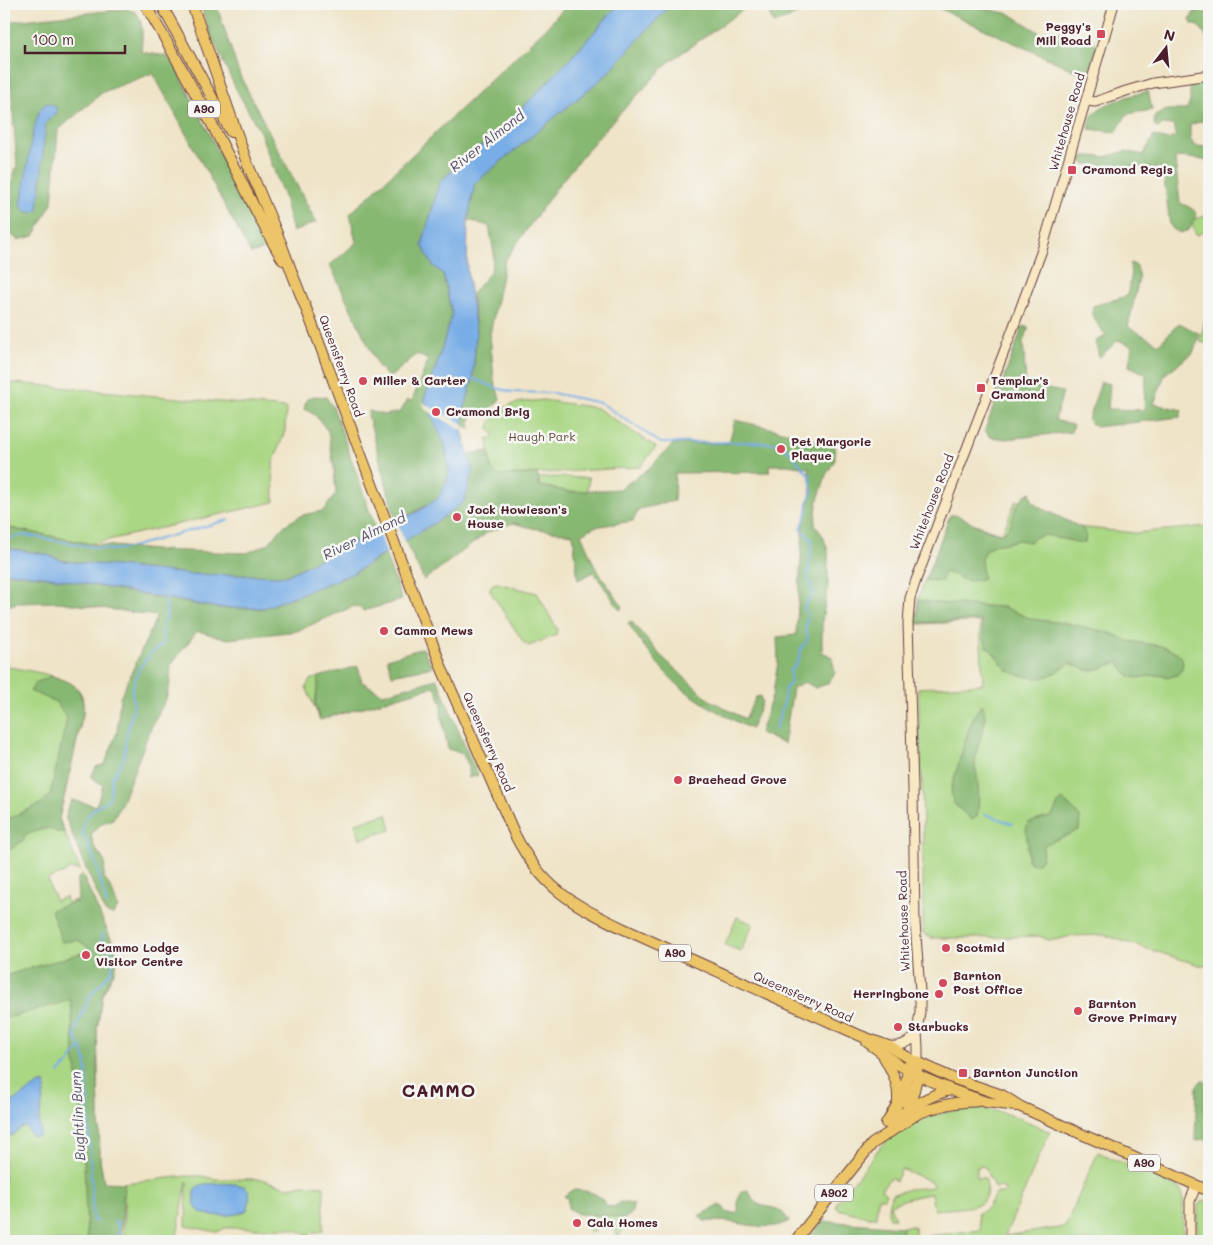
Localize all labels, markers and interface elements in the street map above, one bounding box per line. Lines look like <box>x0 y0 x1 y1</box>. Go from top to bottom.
place label: Peggy's Mill Road <box>1036 18 1091 48</box>
scale bar <box>25 22 125 54</box>
north arrow <box>1140 22 1190 72</box>
text: N <box>1162 24 1177 46</box>
marker: Peggy's Mill Road <box>1095 28 1107 40</box>
text: 100 m <box>32 29 74 49</box>
street label: Whitehouse Road <box>1044 71 1088 173</box>
road number: A90 <box>188 100 220 118</box>
water label: River Almond <box>445 105 529 176</box>
place label: Cramond Regis <box>1082 161 1173 177</box>
marker: Cramond Regis <box>1066 164 1078 176</box>
street label: Queensferry Road <box>316 312 368 419</box>
place label: Miller & Carter <box>373 372 466 388</box>
place label: Templar's Cramond <box>991 372 1048 402</box>
marker: Miller & Carter <box>357 375 369 387</box>
marker: Templar's Cramond <box>975 382 987 394</box>
place label: Cramond Brig <box>446 403 530 419</box>
marker: Cramond Brig <box>430 406 442 418</box>
park label: Haugh Park <box>508 428 576 444</box>
place label: Pet Margorie Plaque <box>791 433 871 463</box>
marker: Pet Margorie Plaque <box>775 443 787 455</box>
street label: Whitehouse Road <box>905 451 957 552</box>
place label: Jock Howieson's House <box>467 501 567 531</box>
water label: River Almond <box>319 507 409 564</box>
marker: Jock Howieson's House <box>451 511 463 523</box>
place label: Cammo Mews <box>394 622 473 638</box>
marker: Cammo Mews <box>378 625 390 637</box>
street label: Queensferry Road <box>460 689 518 794</box>
place label: Braehead Grove <box>688 771 787 787</box>
marker: Braehead Grove <box>672 774 684 786</box>
street label: Whitehouse Road <box>893 870 913 972</box>
place label: Cammo Lodge Visitor Centre <box>96 939 183 969</box>
place label: Scotmid <box>956 939 1005 955</box>
marker: Scotmid <box>940 942 952 954</box>
road number: A90 <box>659 944 691 961</box>
marker: Cammo Lodge Visitor Centre <box>80 949 92 961</box>
street label: Queensferry Road <box>751 967 856 1025</box>
place label: Barnton Post Office <box>953 967 1023 997</box>
marker: Barnton Post Office <box>937 977 949 989</box>
place label: Herringbone <box>853 985 929 1001</box>
marker: Herringbone <box>933 988 945 1000</box>
place label: Barnton Grove Primary <box>1088 995 1177 1025</box>
marker: Barnton Grove Primary <box>1072 1005 1084 1017</box>
place label: Starbucks <box>908 1018 969 1034</box>
marker: Starbucks <box>892 1021 904 1033</box>
place label: Barnton Junction <box>973 1064 1078 1080</box>
marker: Barnton Junction <box>957 1067 969 1079</box>
water label: Bughtlin Burn <box>66 1071 89 1161</box>
district label: CAMMO <box>402 1078 476 1102</box>
road number: A90 <box>1128 1154 1160 1172</box>
road number: A902 <box>815 1184 853 1202</box>
place label: Cala Homes <box>587 1214 658 1230</box>
marker: Cala Homes <box>571 1217 583 1229</box>

